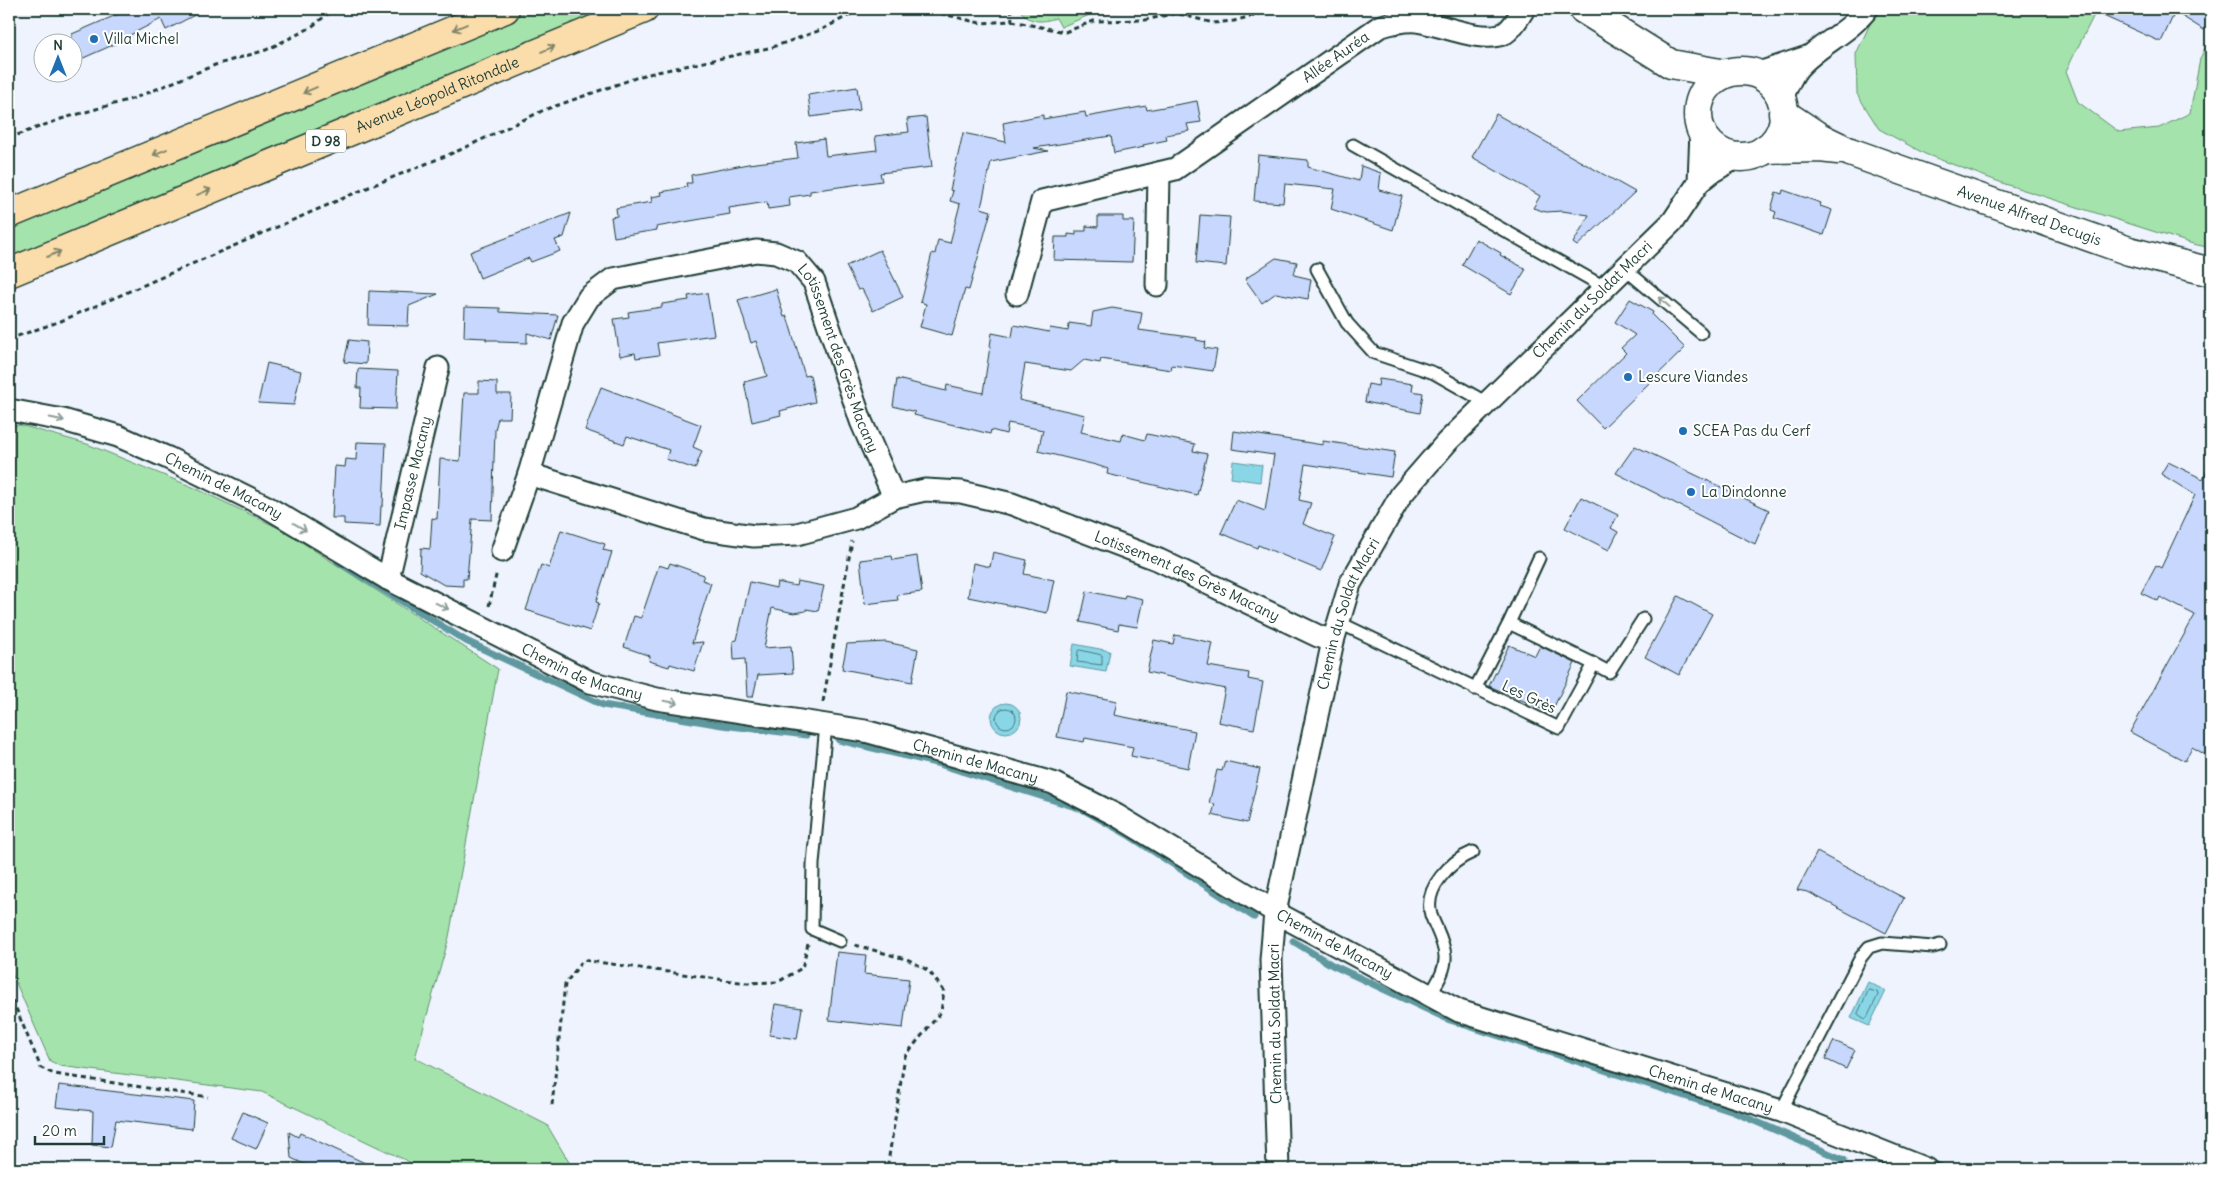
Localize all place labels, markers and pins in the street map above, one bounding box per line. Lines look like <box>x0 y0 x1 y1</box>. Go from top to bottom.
place label: Villa Michel <box>104 29 179 48</box>
marker: Villa Michel <box>88 33 100 45</box>
place label: Lescure Viandes <box>1638 367 1748 386</box>
marker: Lescure Viandes <box>1622 371 1634 383</box>
place label: SCEA Pas du Cerf <box>1693 421 1812 440</box>
marker: SCEA Pas du Cerf <box>1677 425 1689 437</box>
place label: La Dindonne <box>1701 482 1787 501</box>
marker: La Dindonne <box>1685 486 1697 498</box>

